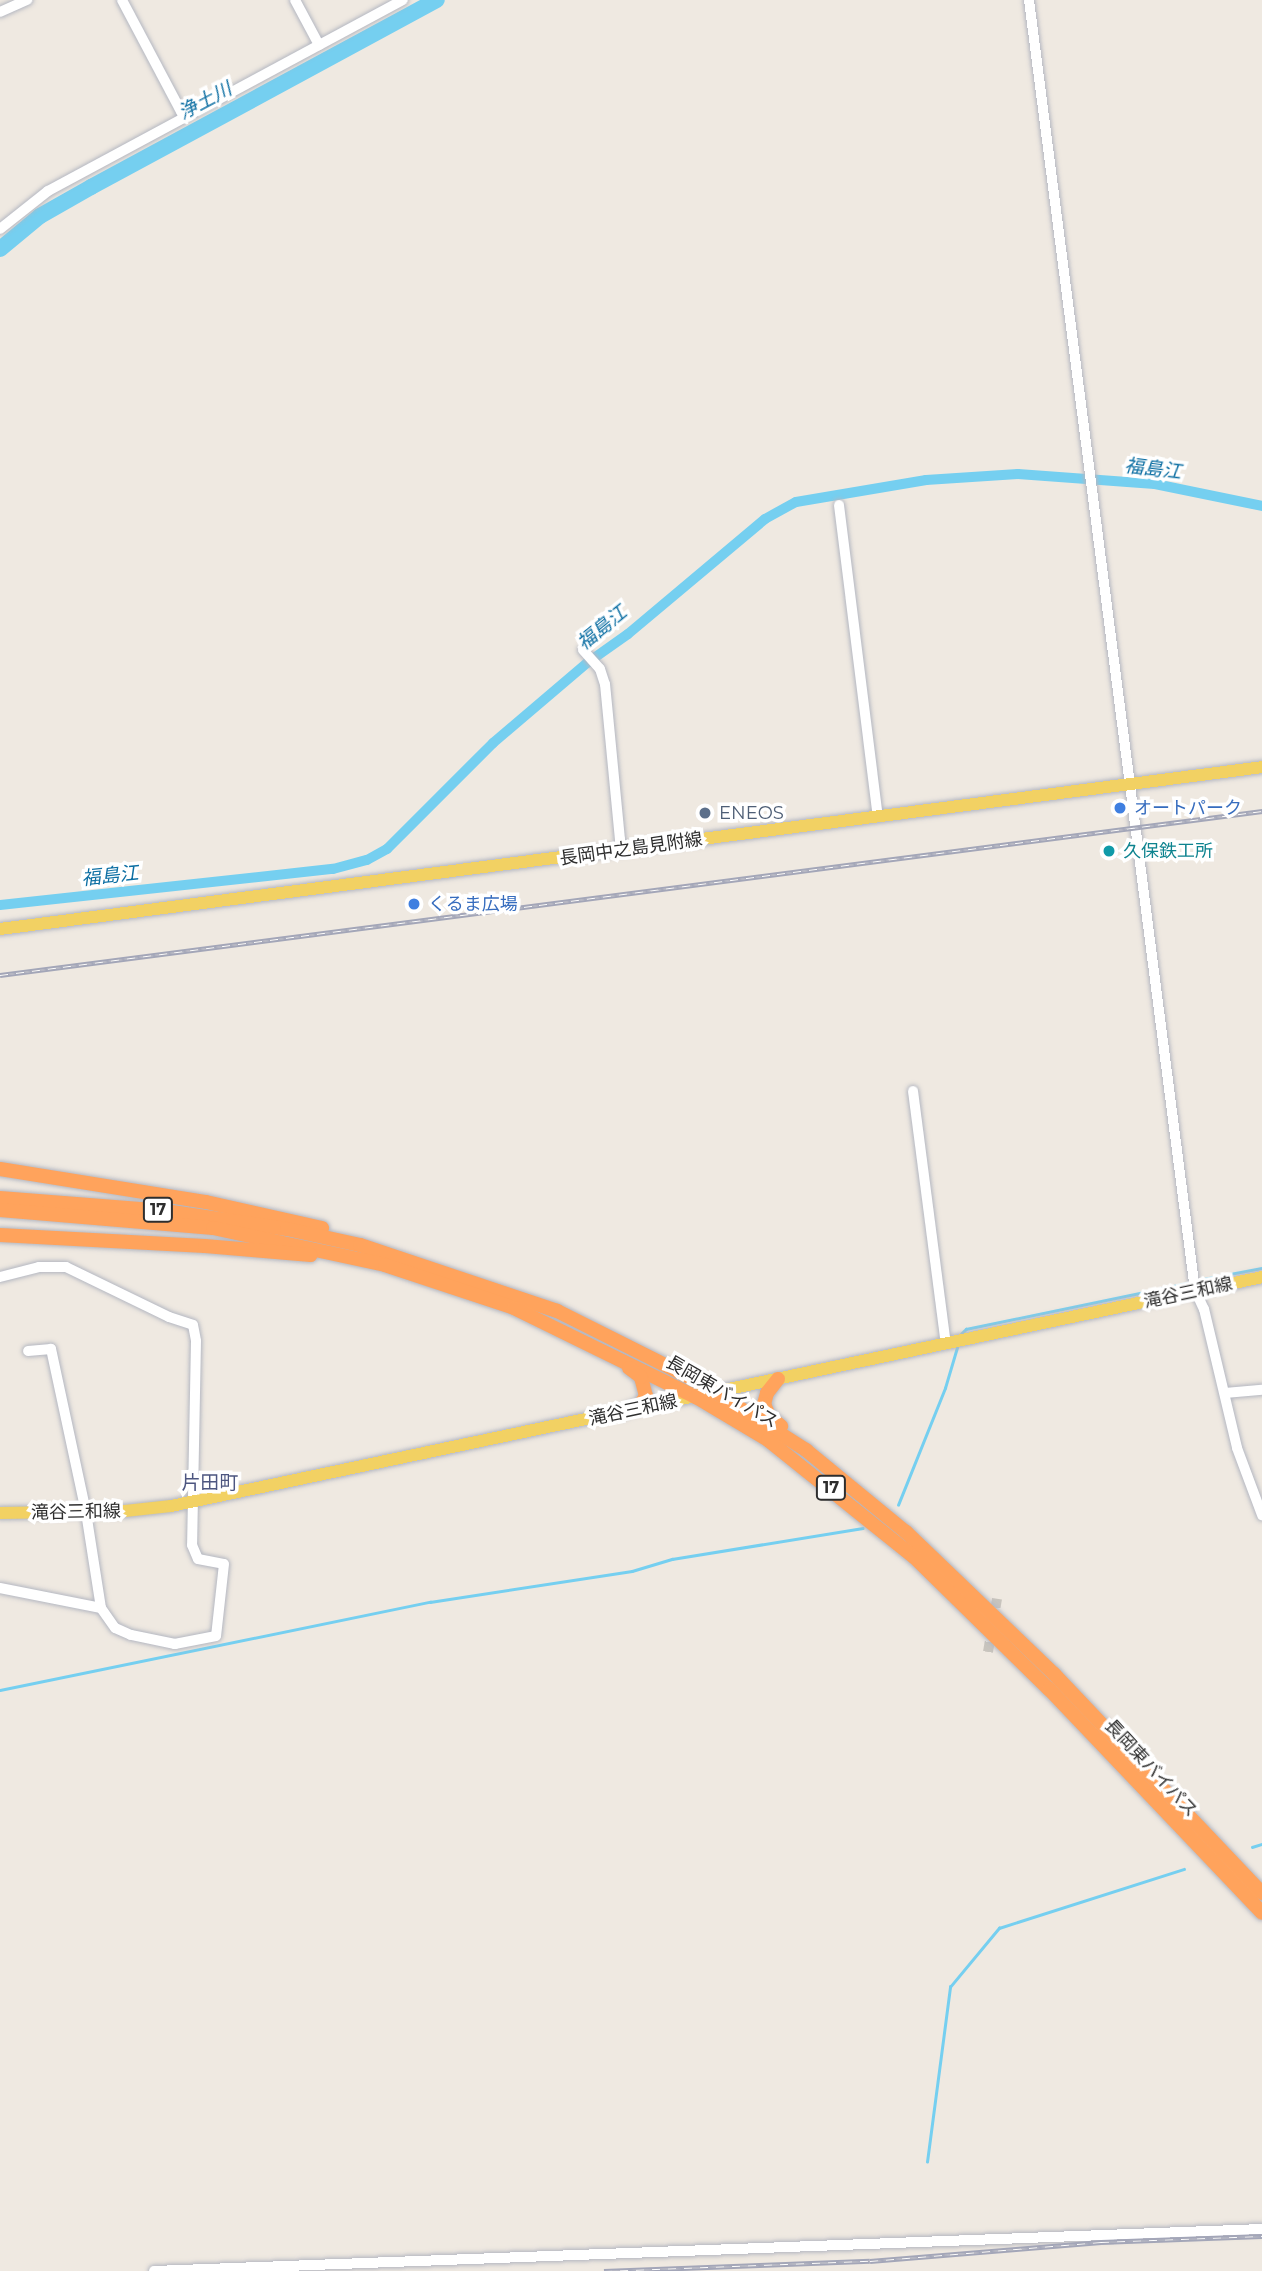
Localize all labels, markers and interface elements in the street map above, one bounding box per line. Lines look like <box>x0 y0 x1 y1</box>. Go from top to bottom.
water label: 浄土川 <box>174 78 236 124</box>
water label: 福島江 <box>1123 454 1183 484</box>
water label: 福島江 <box>573 601 631 655</box>
place label: オートパーク <box>1134 797 1242 819</box>
marker: オートパーク <box>1112 800 1128 816</box>
place label: ENEOS <box>719 802 784 824</box>
marker: ENEOS <box>697 805 713 821</box>
street label: 長岡中之島見附線 <box>558 828 704 870</box>
place label: 久保鉄工所 <box>1123 840 1213 862</box>
marker: 久保鉄工所 <box>1101 843 1117 859</box>
water label: 福島江 <box>80 862 140 890</box>
place label: くるま広場 <box>428 893 518 915</box>
marker: くるま広場 <box>406 896 422 912</box>
road number: 17 <box>142 1198 174 1222</box>
street label: 滝谷三和線 <box>1142 1273 1234 1313</box>
street label: 長岡東バイパス <box>662 1351 782 1433</box>
street label: 滝谷三和線 <box>587 1390 679 1430</box>
district label: 片田町 <box>182 1472 238 1494</box>
road number: 17 <box>815 1476 847 1500</box>
street label: 滝谷三和線 <box>31 1500 121 1524</box>
street label: 長岡東バイパス <box>1100 1715 1202 1821</box>

